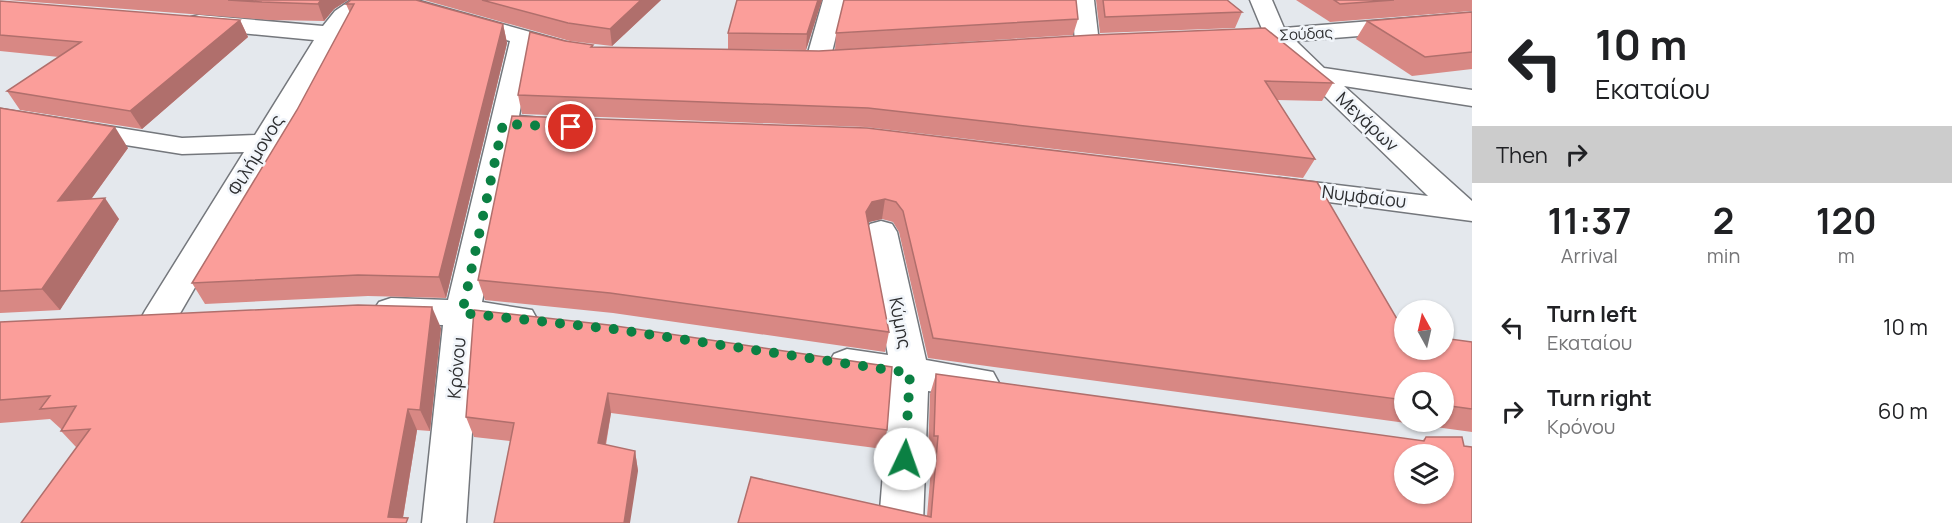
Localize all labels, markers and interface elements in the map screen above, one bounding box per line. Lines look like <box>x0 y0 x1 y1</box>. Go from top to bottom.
text: 10 m <box>1595 15 1687 73</box>
street label: Σούδας <box>1279 22 1333 45</box>
icon: left <box>1496 24 1574 102</box>
text: Εκαταίου <box>1595 70 1710 107</box>
street label: Μεγάρων <box>1331 86 1404 156</box>
pin <box>545 101 596 152</box>
street label: Φιλήμονος <box>222 110 289 199</box>
icon: arrive <box>554 110 587 143</box>
icon: right <box>1560 138 1593 171</box>
text: Then <box>1496 140 1548 170</box>
street label: Νυμφαίου <box>1321 179 1408 213</box>
text: 11:37 <box>1547 196 1631 245</box>
text: 2 <box>1713 196 1734 245</box>
text: 120 <box>1816 196 1877 245</box>
text: Arrival <box>1561 242 1618 269</box>
text: min <box>1707 242 1740 269</box>
text: m <box>1838 242 1855 269</box>
street label: Κύμης <box>884 295 918 351</box>
text: Turn left <box>1547 299 1637 329</box>
north arrow <box>1394 300 1454 360</box>
map controls <box>1394 300 1454 504</box>
icon: left <box>1496 311 1529 344</box>
text: 10 m <box>1883 312 1928 342</box>
text: Εκαταίου <box>1547 329 1632 356</box>
street label: Κρόνου <box>441 336 471 400</box>
button: search <box>1394 372 1454 432</box>
text: Turn right <box>1547 383 1652 413</box>
icon: right <box>1496 395 1529 428</box>
text: 60 m <box>1878 396 1928 426</box>
text: Κρόνου <box>1547 413 1615 440</box>
position arrow <box>873 427 937 491</box>
button: layers <box>1394 444 1454 504</box>

